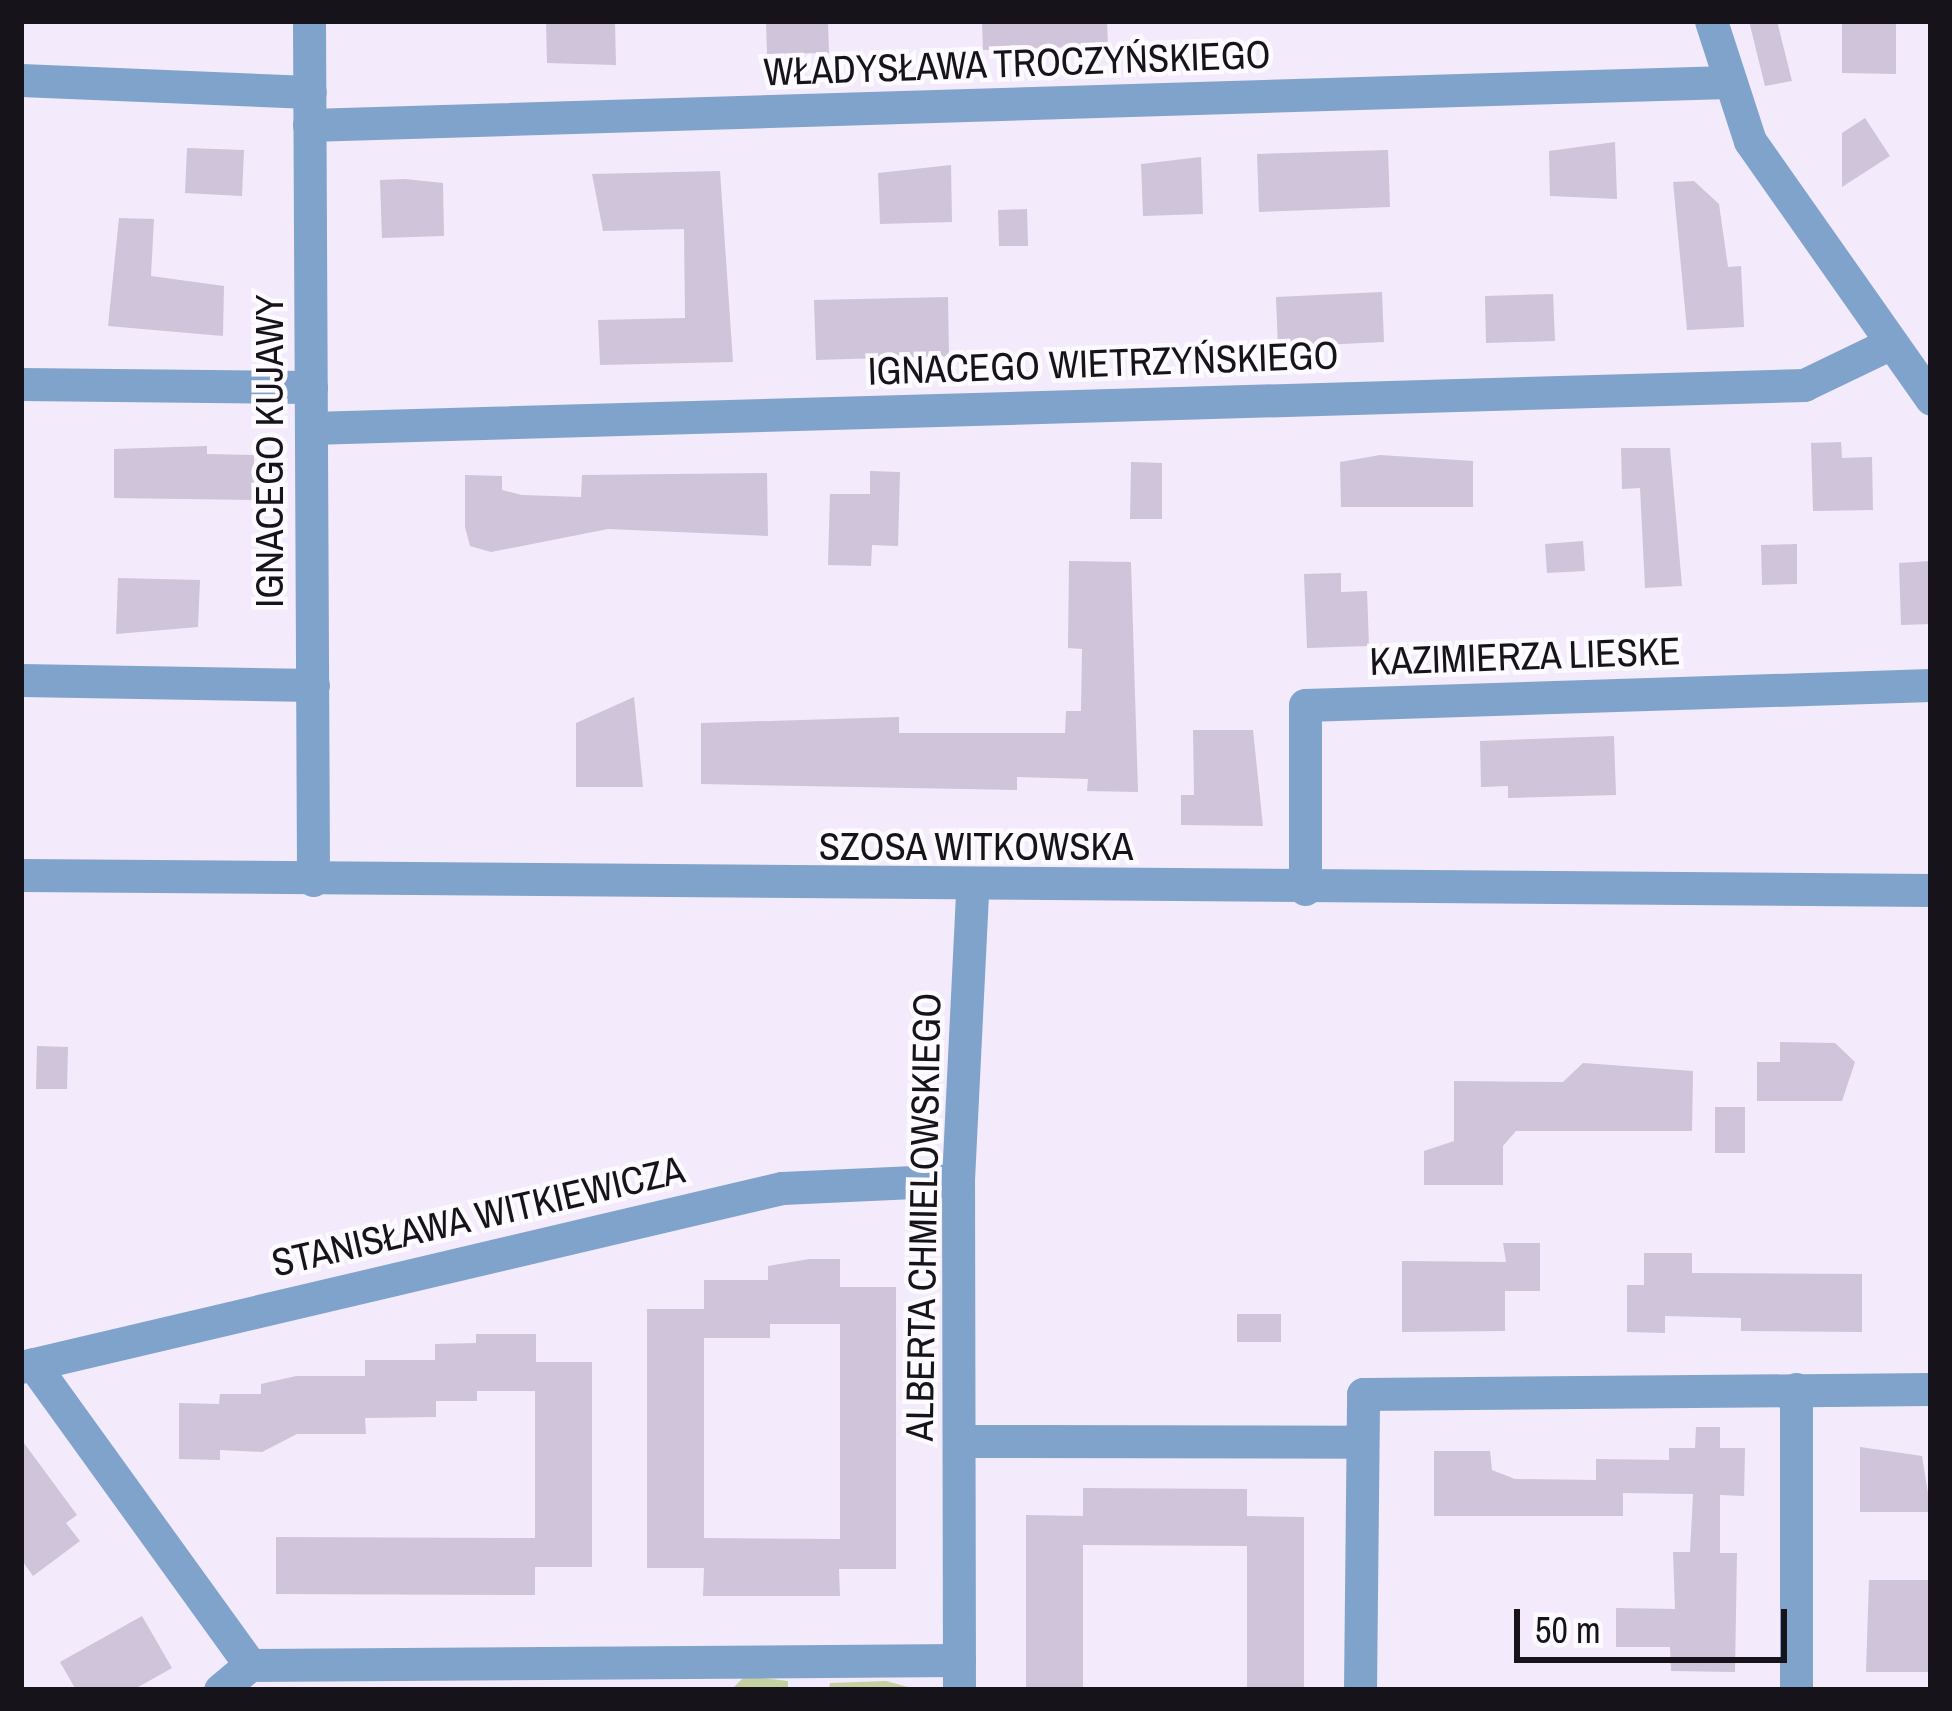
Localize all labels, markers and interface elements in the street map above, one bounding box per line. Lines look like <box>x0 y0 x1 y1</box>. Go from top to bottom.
street label: WŁADYSŁAWA TROCZYŃSKIEGO <box>762 31 1272 95</box>
street label: IGNACEGO KUJAWY <box>246 294 292 608</box>
street label: IGNACEGO WIETRZYŃSKIEGO <box>867 331 1339 395</box>
street label: KAZIMIERZA LIESKE <box>1368 627 1682 685</box>
street label: SZOSA WITKOWSKA <box>818 823 1134 869</box>
street label: ALBERTA CHMIELOWSKIEGO <box>896 991 950 1443</box>
street label: STANISŁAWA WITKIEWICZA <box>266 1146 690 1286</box>
scale bar <box>1520 1585 1793 1659</box>
text: 50 m <box>1535 1606 1601 1654</box>

